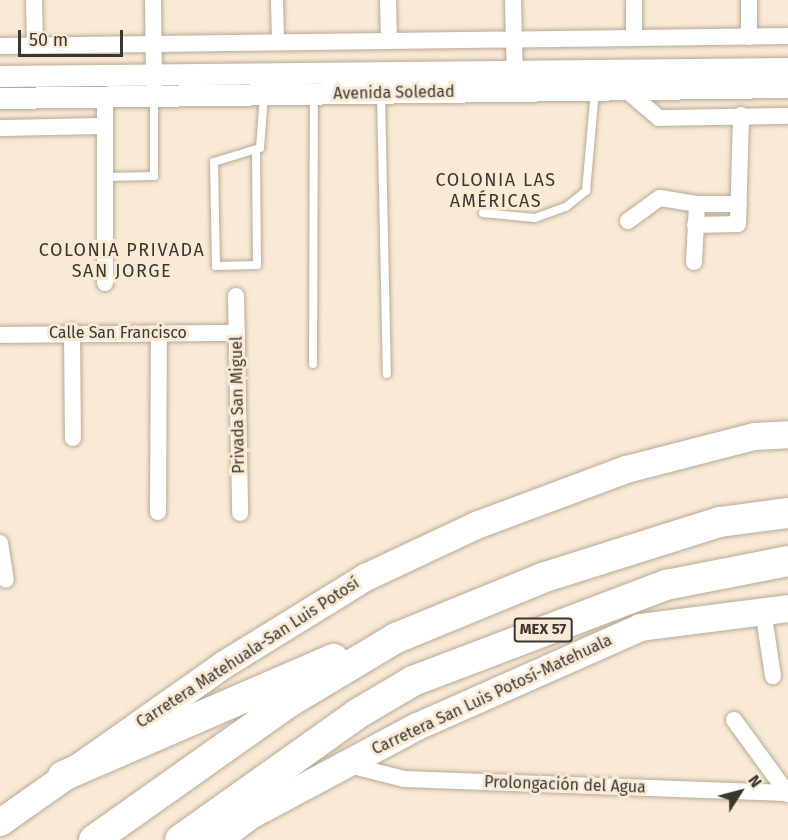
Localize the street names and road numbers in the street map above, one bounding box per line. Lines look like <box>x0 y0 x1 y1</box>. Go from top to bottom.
street label: Avenida Soledad <box>333 82 455 104</box>
street label: Calle San Francisco <box>49 323 187 343</box>
street label: Privada San Miguel <box>227 336 249 474</box>
street label: Carretera Matehuala-San Luis Potosí <box>133 574 363 732</box>
road number: MEX 57 <box>513 618 573 642</box>
street label: Carretera San Luis Potosí-Matehuala <box>369 631 615 759</box>
street label: Prolongación del Agua <box>484 773 646 797</box>

